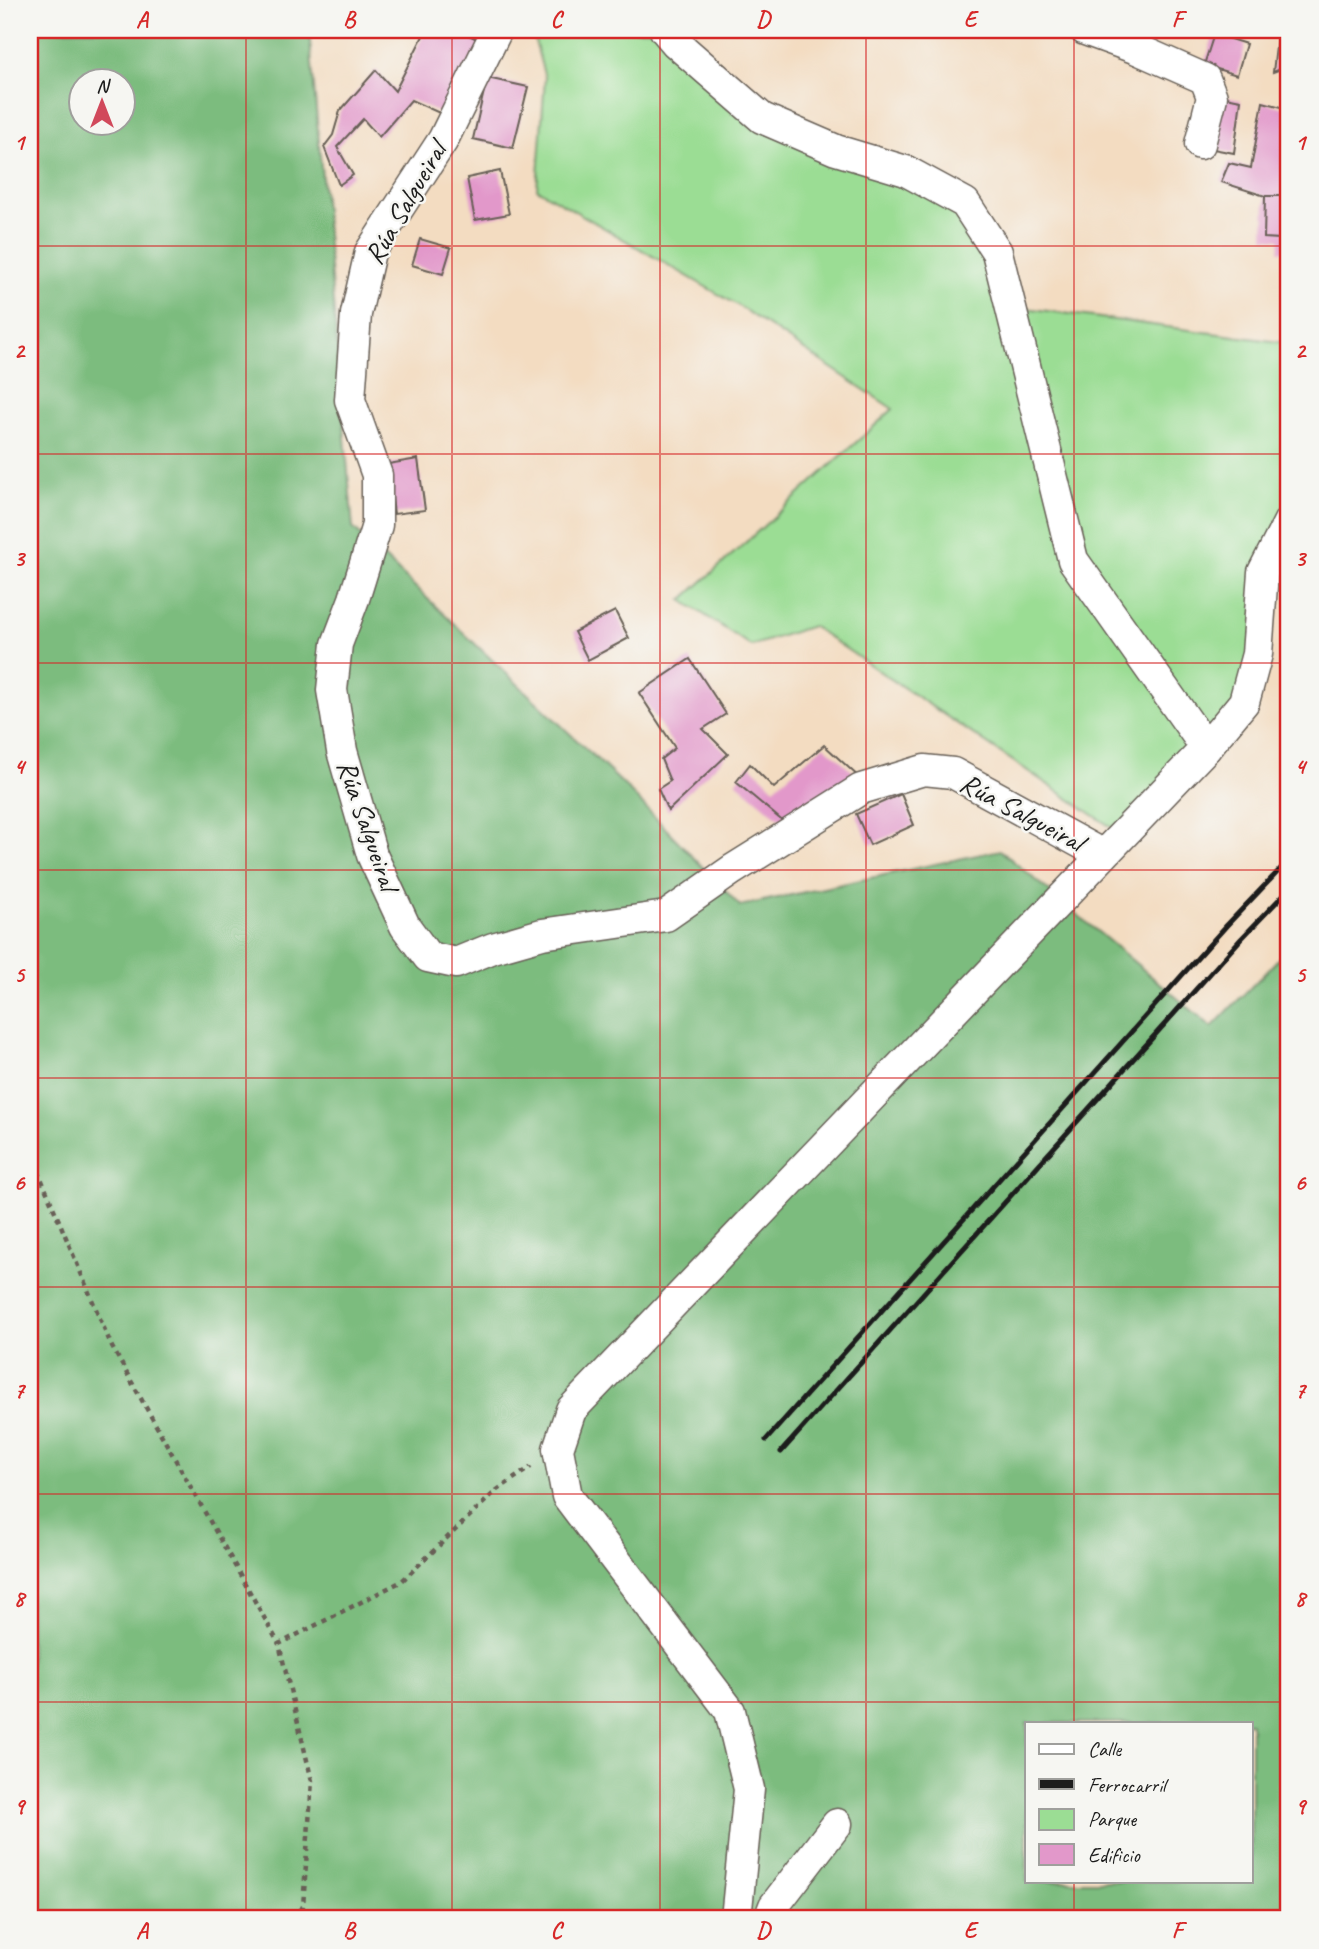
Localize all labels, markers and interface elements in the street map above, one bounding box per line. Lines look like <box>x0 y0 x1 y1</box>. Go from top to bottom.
text: A <box>136 5 150 34</box>
text: B <box>343 5 357 34</box>
text: C <box>551 5 565 34</box>
text: D <box>756 5 772 34</box>
text: E <box>964 5 980 34</box>
text: F <box>1172 5 1188 34</box>
north arrow <box>66 66 136 136</box>
text: N <box>96 74 111 98</box>
text: 1 <box>14 128 27 157</box>
text: 1 <box>1295 128 1308 157</box>
street label: Rúa Salgueiral <box>356 131 457 270</box>
text: 2 <box>14 336 27 365</box>
text: 2 <box>1295 336 1308 365</box>
text: 3 <box>14 544 27 573</box>
text: 3 <box>1295 544 1308 573</box>
text: 4 <box>14 752 27 781</box>
text: 4 <box>1295 752 1308 781</box>
street label: Rúa Salgueiral <box>329 756 408 899</box>
street label: Rúa Salgueiral <box>954 765 1094 862</box>
text: 5 <box>14 960 26 989</box>
text: 5 <box>1295 960 1307 989</box>
text: 6 <box>14 1168 27 1197</box>
text: 6 <box>1295 1168 1308 1197</box>
text: 7 <box>14 1376 27 1405</box>
text: 7 <box>1295 1376 1308 1405</box>
text: 8 <box>14 1584 27 1613</box>
text: 8 <box>1295 1584 1308 1613</box>
legend <box>1025 1722 1252 1882</box>
text: Calle <box>1088 1736 1122 1762</box>
text: Ferrocarril <box>1088 1772 1169 1798</box>
text: 9 <box>14 1792 27 1821</box>
text: 9 <box>1295 1792 1308 1821</box>
text: Parque <box>1088 1806 1137 1832</box>
text: Edificio <box>1088 1842 1141 1868</box>
text: A <box>136 1916 150 1945</box>
text: B <box>343 1916 357 1945</box>
text: C <box>551 1916 565 1945</box>
text: D <box>756 1916 772 1945</box>
text: E <box>964 1916 980 1945</box>
text: F <box>1172 1916 1188 1945</box>

